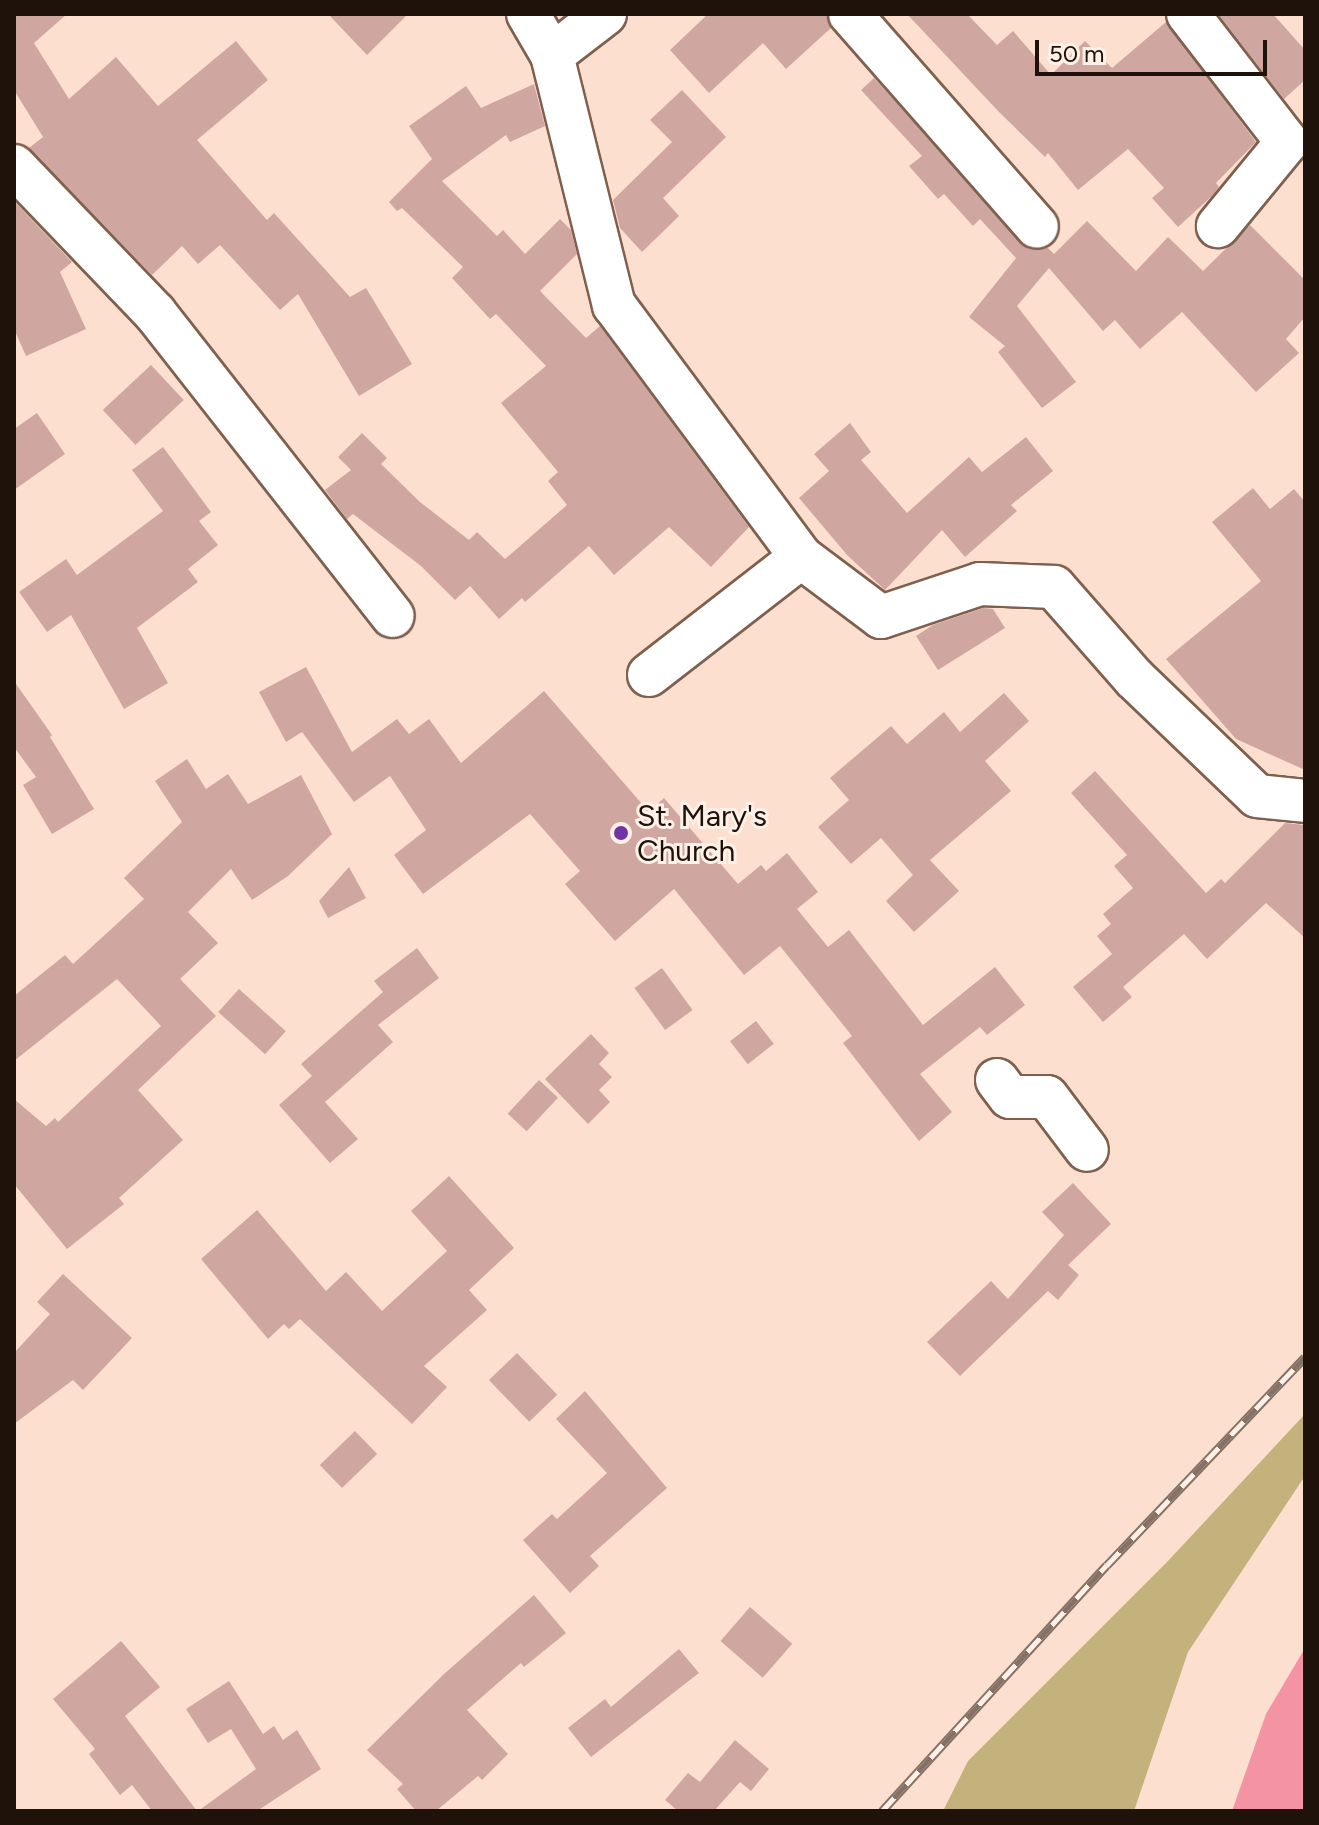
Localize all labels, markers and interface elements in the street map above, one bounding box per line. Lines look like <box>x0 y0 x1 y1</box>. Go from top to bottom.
scale bar <box>1039 24 1271 74</box>
text: 50 m <box>1049 39 1105 68</box>
place label: St. Mary's Church <box>637 798 767 868</box>
marker: St. Mary's Church <box>612 824 630 842</box>

